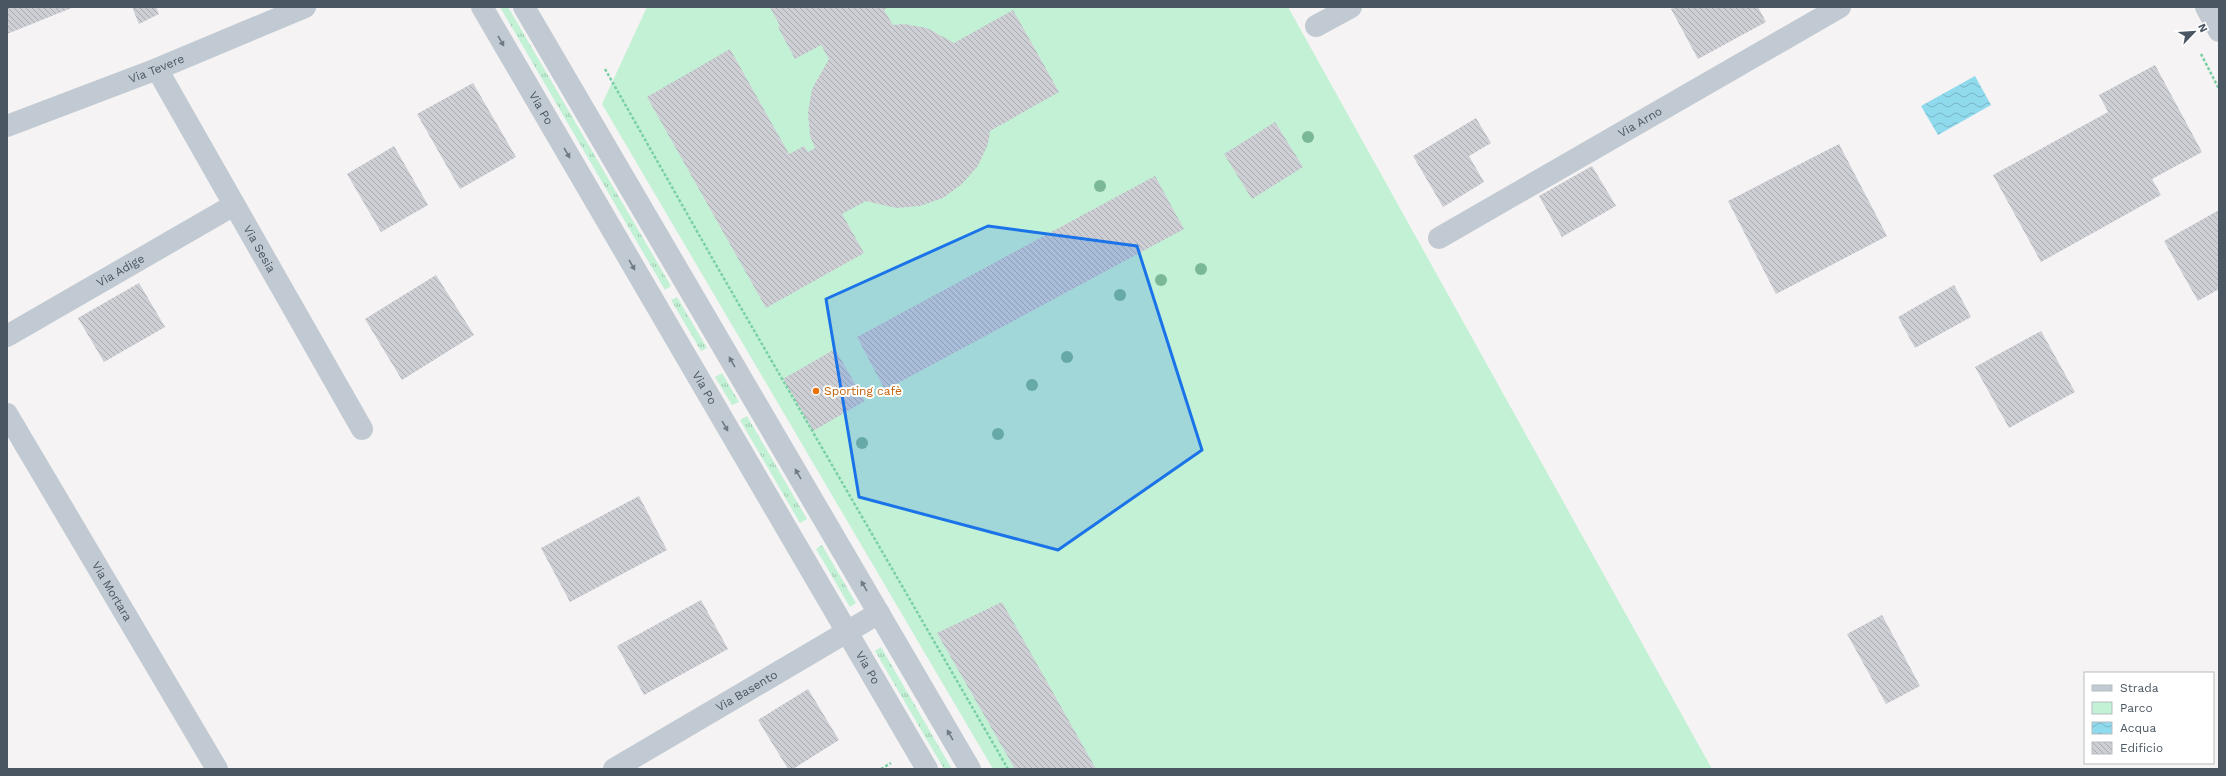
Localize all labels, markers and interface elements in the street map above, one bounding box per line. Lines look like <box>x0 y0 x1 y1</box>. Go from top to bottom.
north arrow <box>2174 12 2214 52</box>
text: N <box>2195 22 2210 34</box>
one-way arrow <box>498 35 505 47</box>
street label: Via Tevere <box>127 51 186 86</box>
street label: Via Po <box>526 89 556 127</box>
street label: Via Arno <box>1615 104 1665 140</box>
one-way arrow <box>563 147 570 159</box>
street label: Via Sesia <box>240 223 279 275</box>
street label: Via Adige <box>94 251 147 290</box>
one-way arrow <box>629 259 636 271</box>
one-way arrow <box>729 356 736 368</box>
street label: Via Po <box>689 369 720 407</box>
place label: Sporting cafè <box>824 384 902 398</box>
marker: Sporting cafè <box>811 386 821 396</box>
one-way arrow <box>722 420 729 432</box>
one-way arrow <box>794 468 801 480</box>
street label: Via Mortara <box>89 559 135 624</box>
one-way arrow <box>860 581 867 592</box>
street label: Via Po <box>853 649 883 687</box>
street label: Via Basento <box>713 667 780 714</box>
legend <box>2084 672 2214 764</box>
text: Strada <box>2120 681 2159 695</box>
text: Parco <box>2120 701 2153 715</box>
text: Acqua <box>2120 721 2156 735</box>
one-way arrow <box>946 729 953 741</box>
text: Edificio <box>2120 741 2163 755</box>

